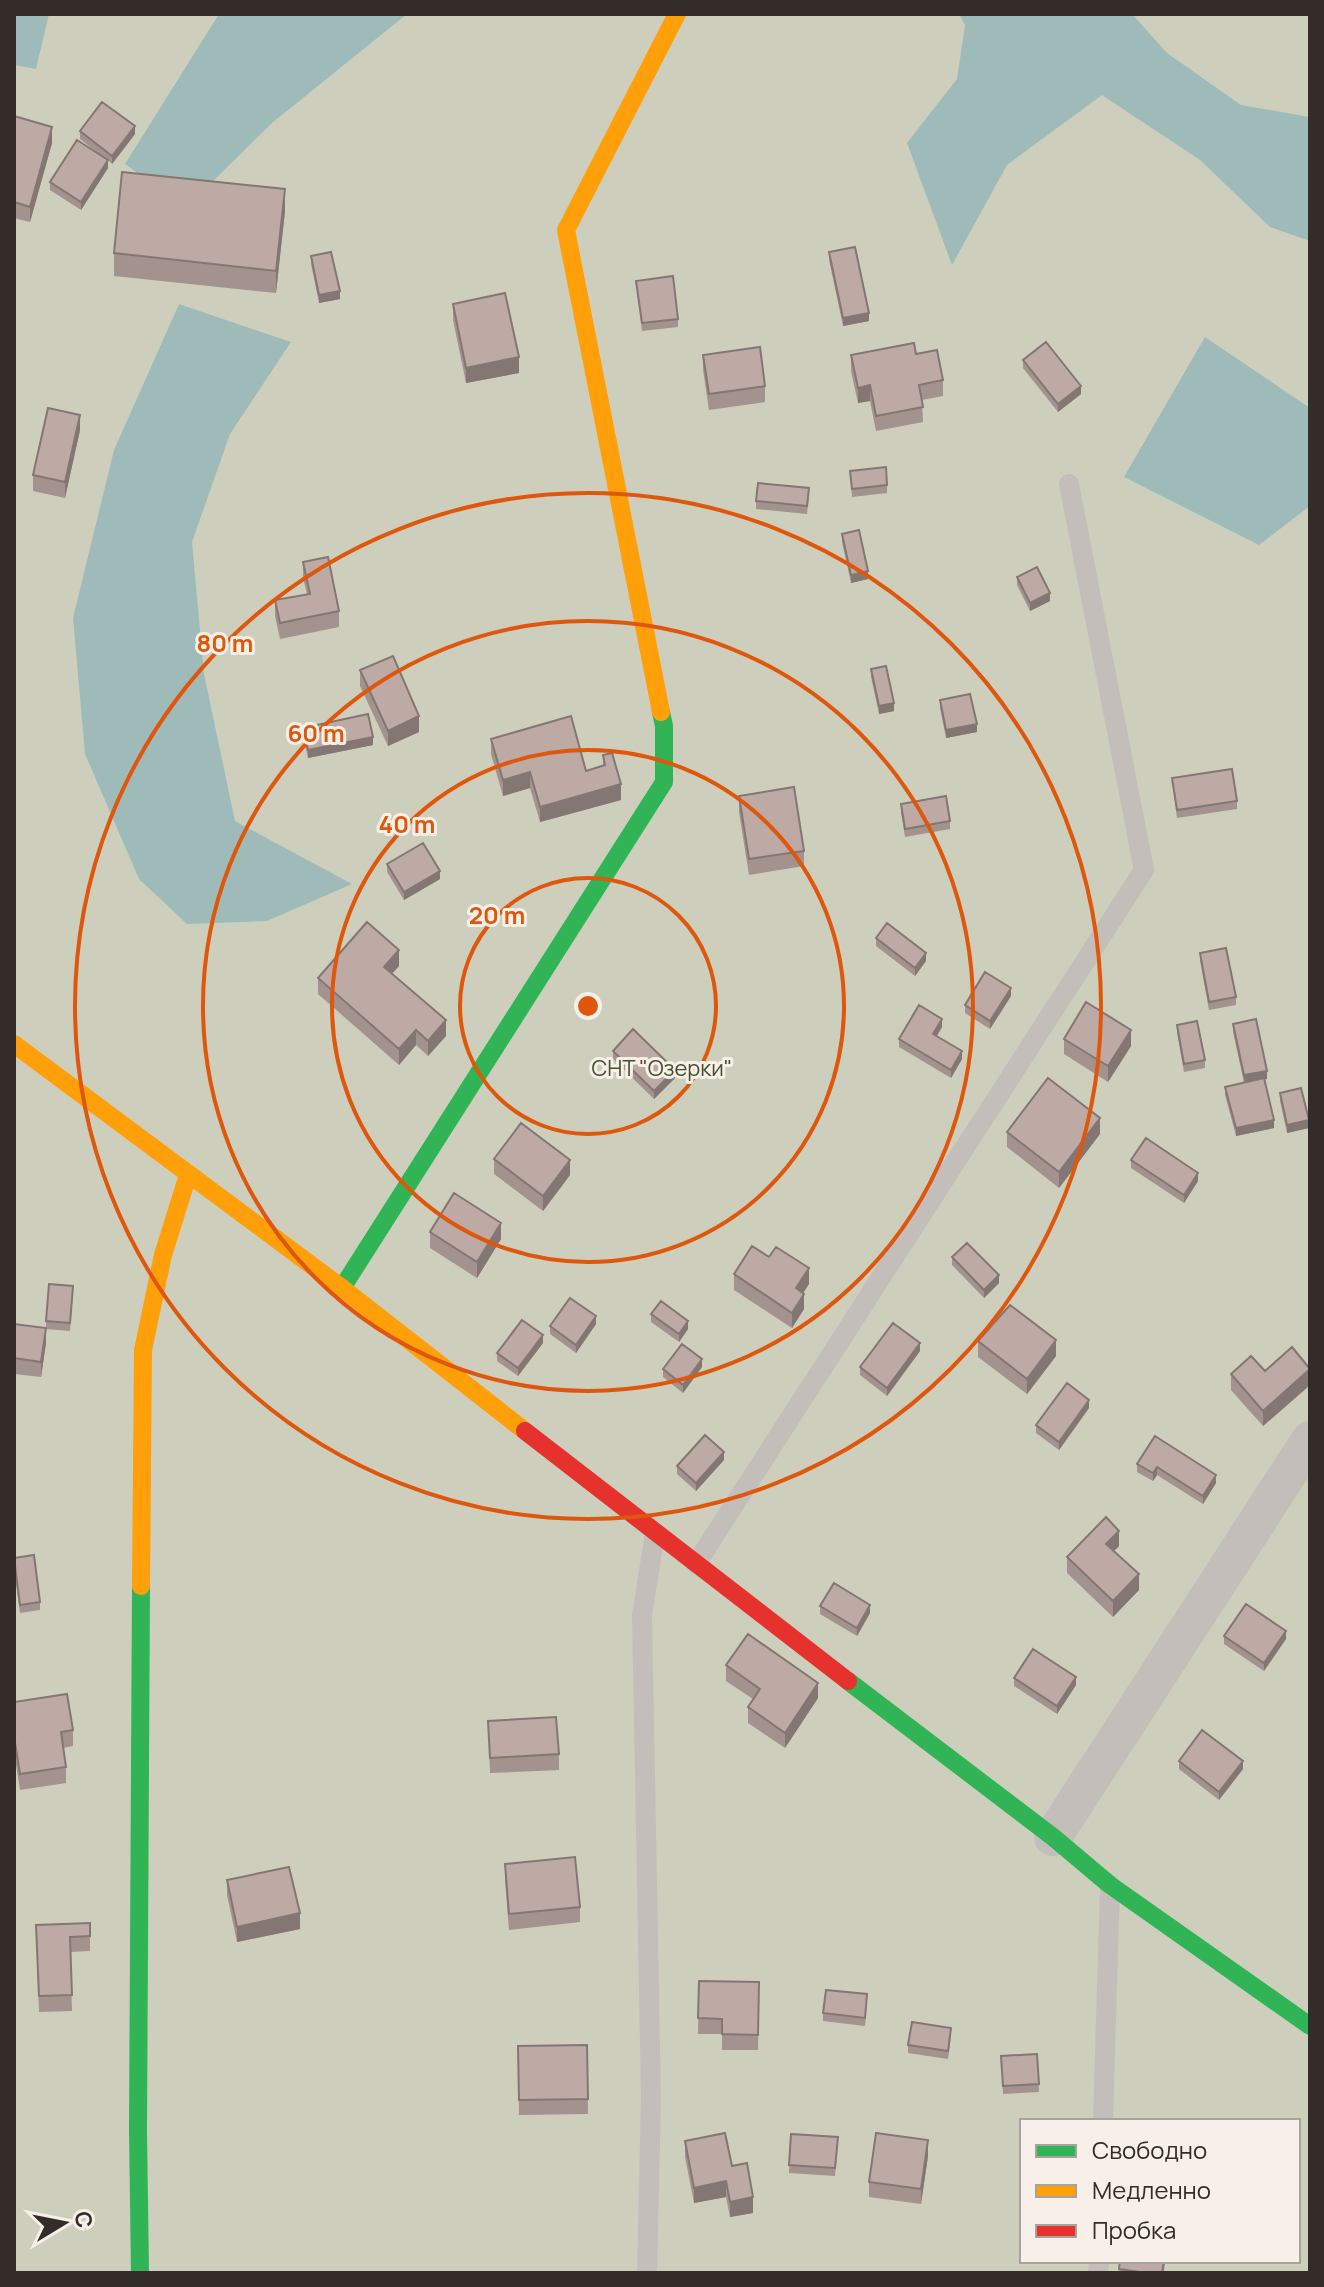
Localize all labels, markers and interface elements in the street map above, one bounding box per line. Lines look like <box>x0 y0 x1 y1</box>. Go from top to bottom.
text: 80 m <box>197 626 253 659</box>
text: 60 m <box>287 716 345 749</box>
text: 40 m <box>379 807 435 840</box>
text: 20 m <box>469 898 525 931</box>
centre of rings <box>574 992 602 1020</box>
park label: СНТ "Озерки" <box>592 1053 732 1083</box>
legend <box>1020 2119 1300 2263</box>
text: Свободно <box>1092 2133 1207 2166</box>
text: Медленно <box>1092 2173 1211 2206</box>
north arrow <box>24 2183 104 2263</box>
text: С <box>68 2209 100 2230</box>
text: Пробка <box>1092 2213 1176 2246</box>

